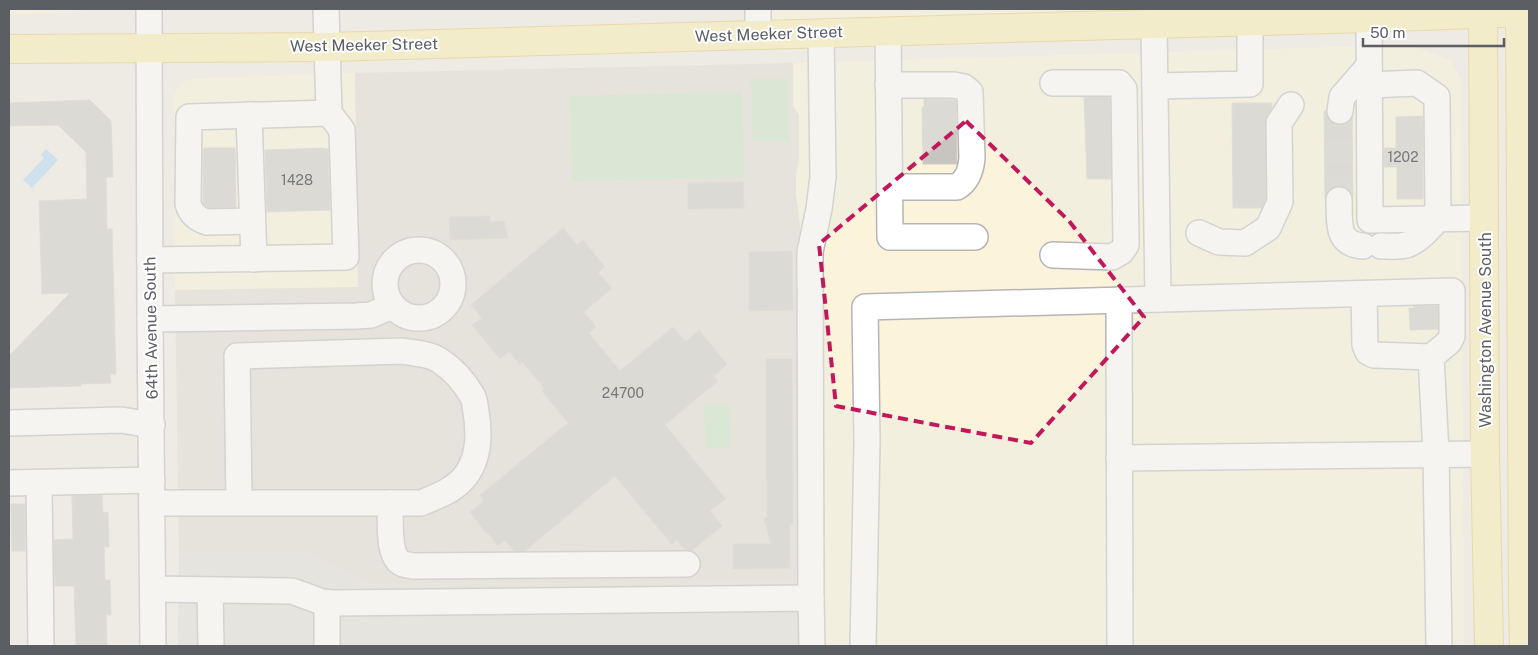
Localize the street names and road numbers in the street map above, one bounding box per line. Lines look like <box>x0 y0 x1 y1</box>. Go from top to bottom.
street label: West Meeker Street <box>695 22 843 46</box>
street label: West Meeker Street <box>290 34 438 56</box>
street label: Washington Avenue South <box>1476 232 1495 428</box>
street label: 64th Avenue South <box>140 257 162 399</box>

